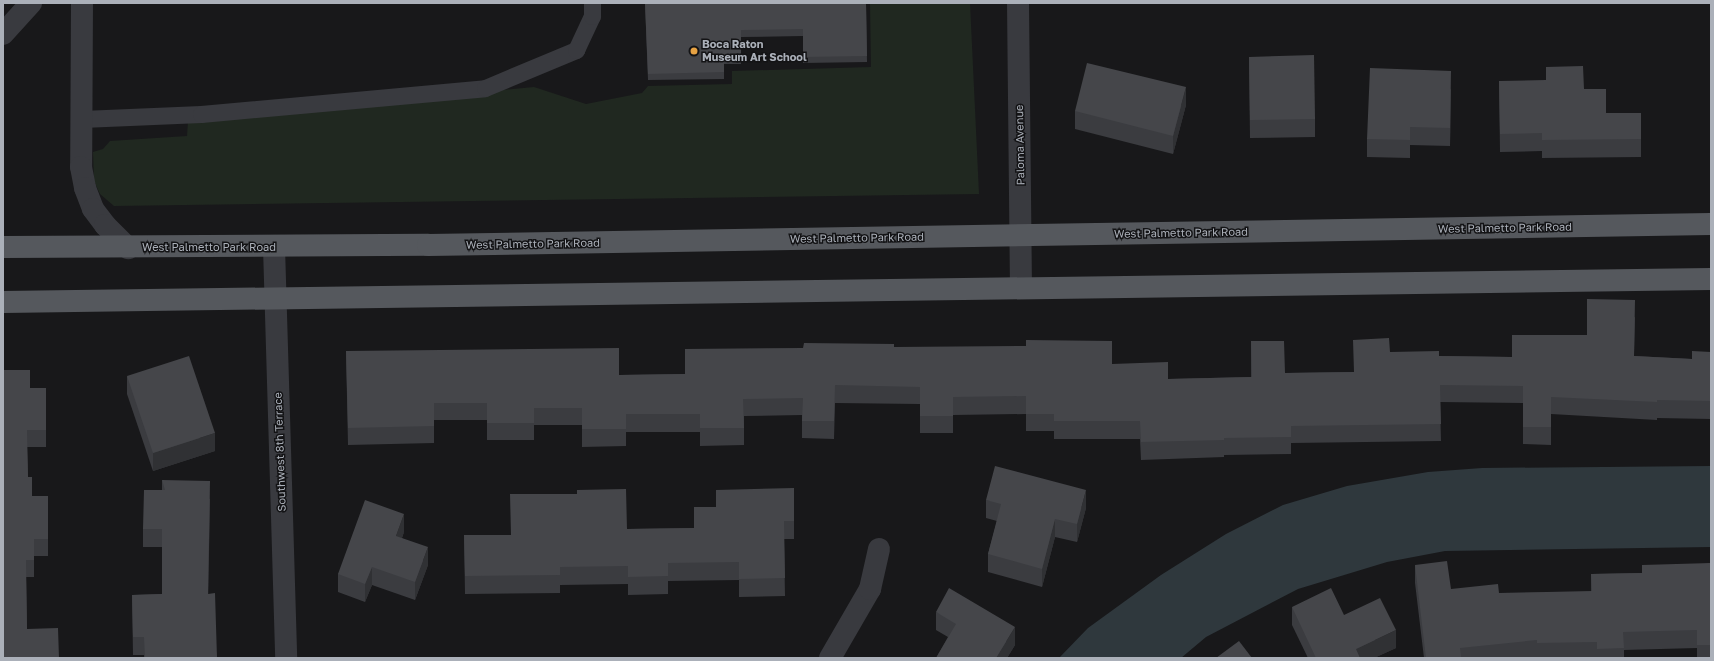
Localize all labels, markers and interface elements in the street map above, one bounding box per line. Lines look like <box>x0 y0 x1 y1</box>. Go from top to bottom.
place label: Boca Raton Museum Art School <box>702 38 807 64</box>
marker: Boca Raton Museum Art School <box>689 46 699 56</box>
street label: Paloma Avenue <box>1013 104 1027 186</box>
street label: West Palmetto Park Road <box>1438 220 1572 236</box>
street label: West Palmetto Park Road <box>1114 225 1248 241</box>
street label: West Palmetto Park Road <box>790 230 924 246</box>
street label: West Palmetto Park Road <box>466 236 600 252</box>
street label: West Palmetto Park Road <box>142 240 276 254</box>
street label: Southwest 8th Terrace <box>271 392 289 512</box>

